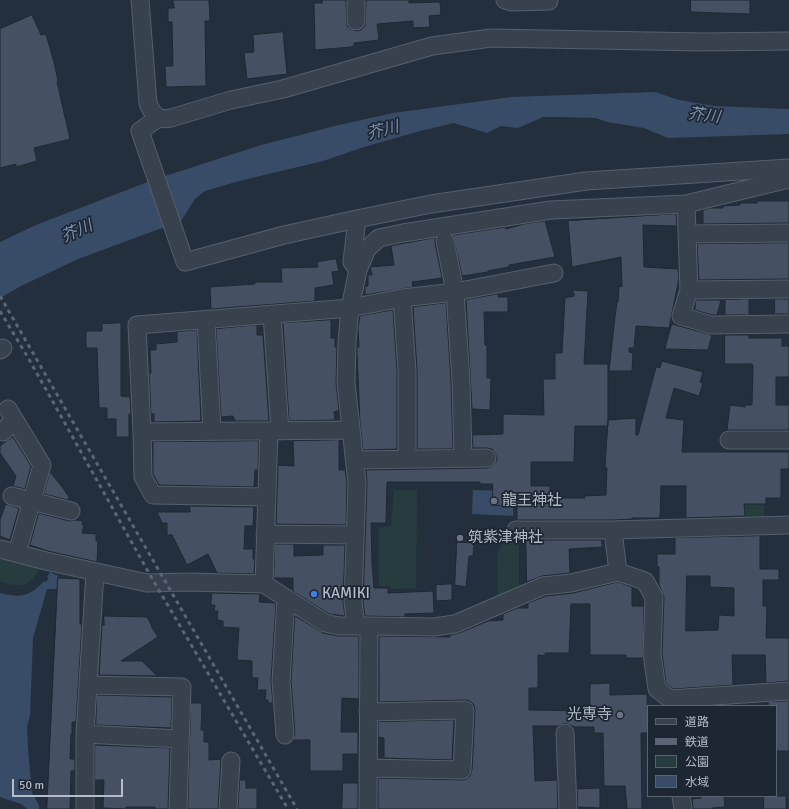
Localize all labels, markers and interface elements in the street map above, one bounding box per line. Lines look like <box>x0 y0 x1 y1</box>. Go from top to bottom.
water label: 芥川 <box>687 105 721 127</box>
water label: 芥川 <box>365 118 401 144</box>
water label: 芥川 <box>58 217 96 247</box>
place label: 龍王神社 <box>502 492 562 510</box>
marker: 龍王神社 <box>489 496 499 506</box>
place label: 筑紫津神社 <box>468 529 543 547</box>
marker: 筑紫津神社 <box>455 533 465 543</box>
place label: KAMIKI <box>322 585 370 603</box>
marker: KAMIKI <box>309 589 319 599</box>
legend <box>647 705 777 797</box>
place label: 光専寺 <box>567 706 612 724</box>
marker: 光専寺 <box>615 710 625 720</box>
text: 道路 <box>685 715 709 730</box>
text: 鉄道 <box>685 735 709 750</box>
text: 公園 <box>685 755 709 770</box>
scale bar <box>14 771 125 797</box>
text: 水域 <box>685 775 709 790</box>
text: 50 m <box>19 778 44 793</box>

